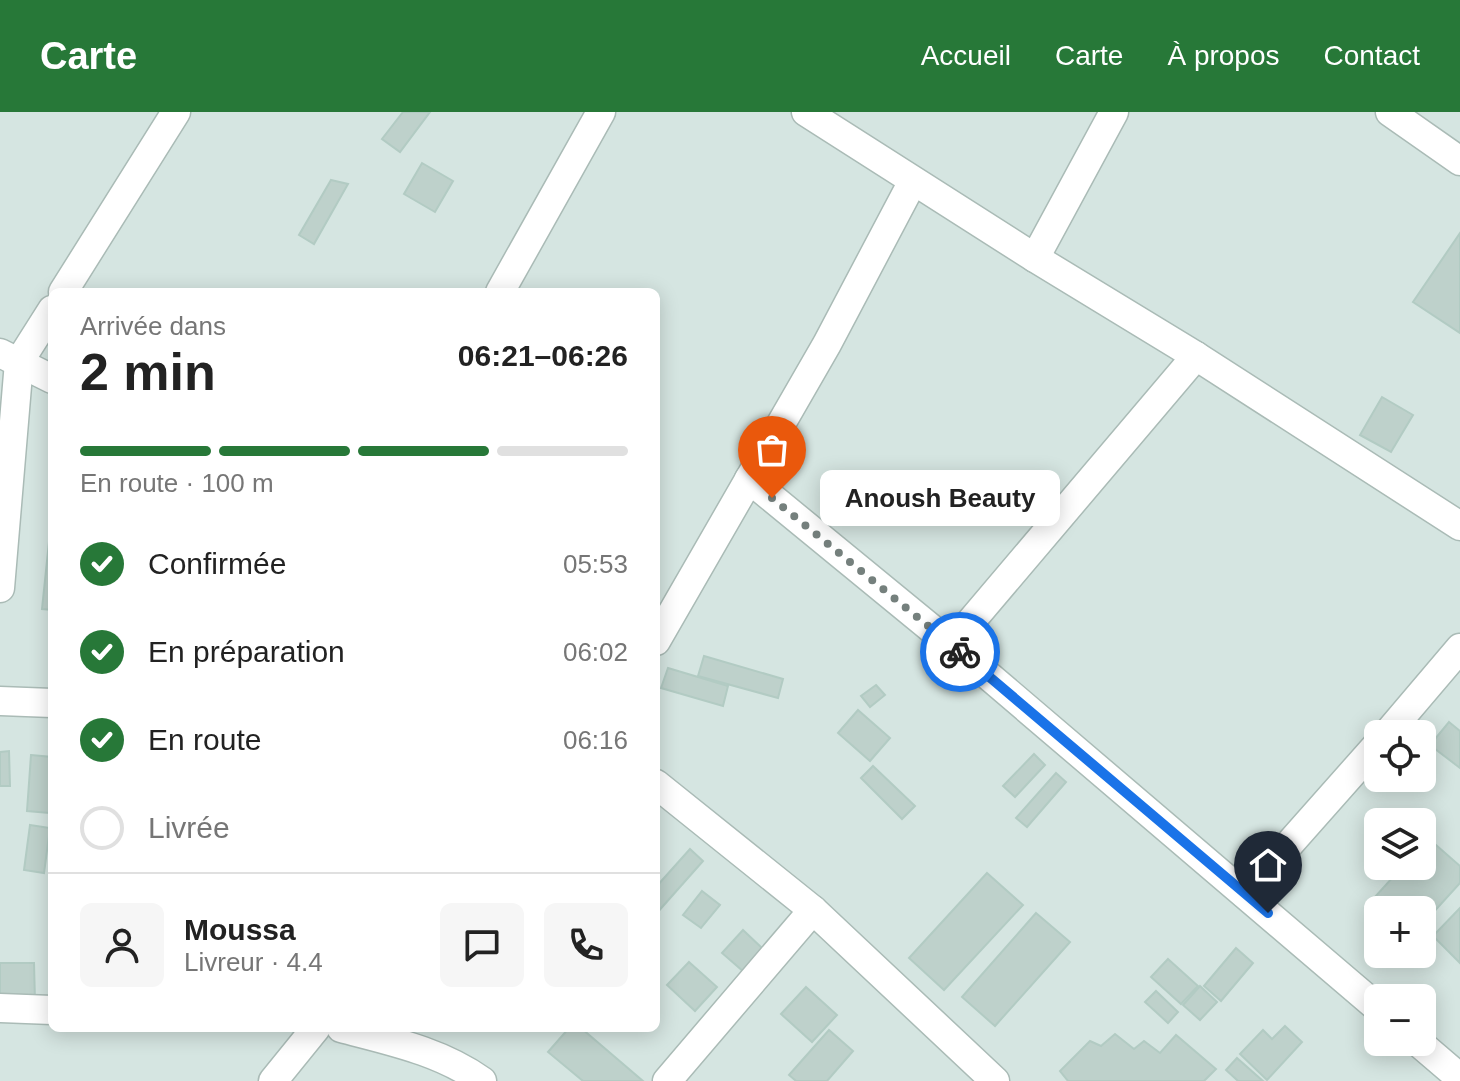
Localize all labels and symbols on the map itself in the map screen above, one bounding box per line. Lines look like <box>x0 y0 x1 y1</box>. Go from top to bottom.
pin <box>738 416 806 498</box>
callout: Anoush Beauty <box>820 470 1060 526</box>
courier <box>920 612 1000 692</box>
pin <box>1234 831 1302 913</box>

